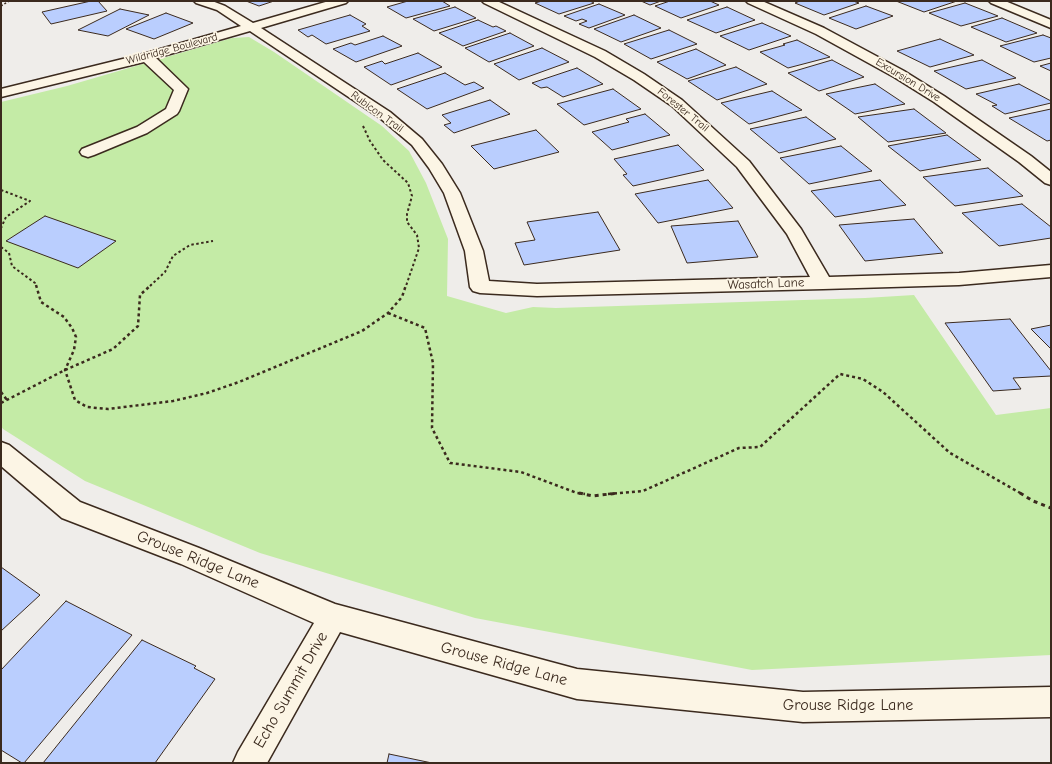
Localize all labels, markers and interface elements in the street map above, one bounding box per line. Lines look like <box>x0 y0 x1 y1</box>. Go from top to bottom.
street label: Wildridge Boulevard <box>125 30 219 68</box>
street label: Excursion Drive <box>873 55 943 105</box>
street label: Forester Trail <box>655 85 711 135</box>
street label: Rubicon Trail <box>348 88 406 136</box>
street label: Wasatch Lane <box>727 275 805 293</box>
street label: Grouse Ridge Lane <box>134 527 262 593</box>
street label: Echo Summit Drive <box>250 628 332 752</box>
street label: Grouse Ridge Lane <box>438 638 570 690</box>
street label: Grouse Ridge Lane <box>783 695 913 715</box>

